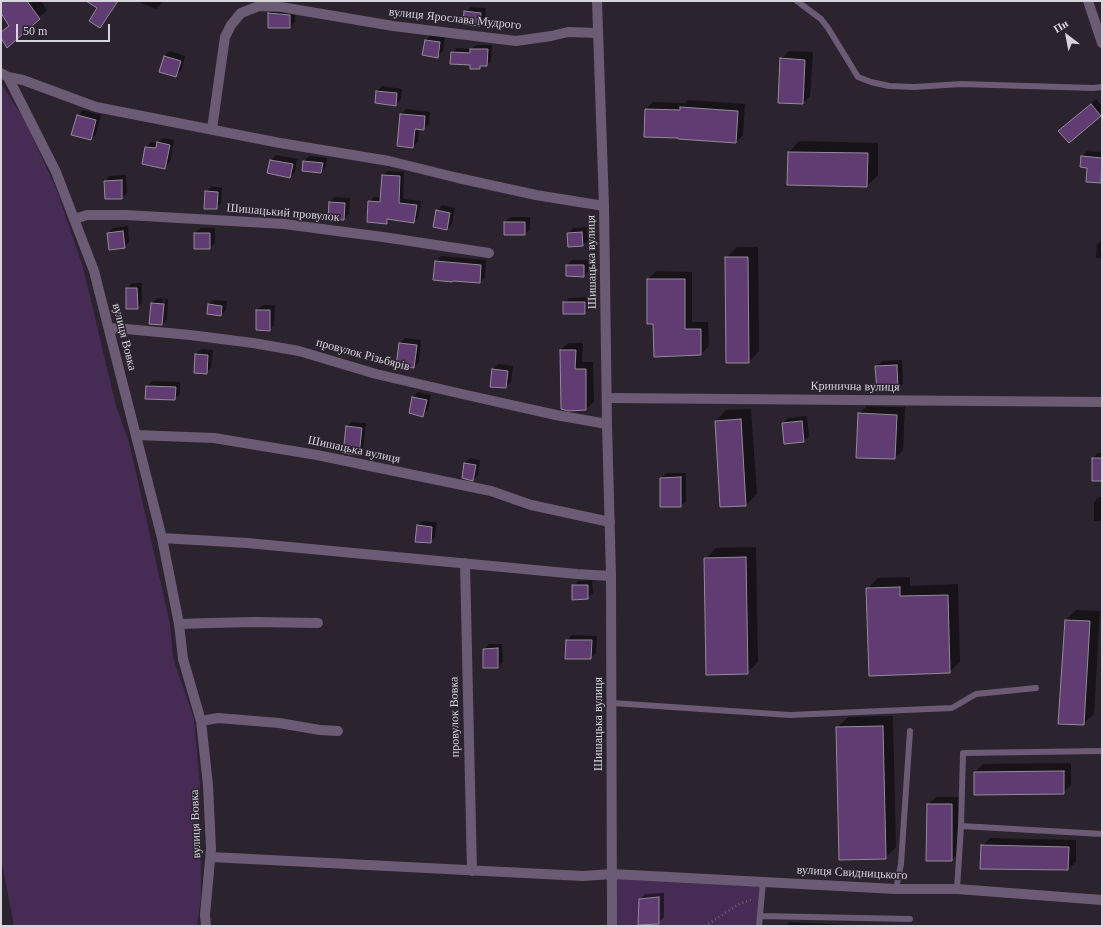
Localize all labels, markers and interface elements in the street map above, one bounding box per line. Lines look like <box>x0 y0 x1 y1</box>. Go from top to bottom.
street label: вулиця Ярослава Мудрого <box>388 5 522 33</box>
scale bar <box>18 16 112 42</box>
north arrow <box>1047 16 1087 56</box>
text: Пн <box>1051 17 1070 35</box>
text: 50 m <box>23 24 47 38</box>
street label: Шишацький провулок <box>226 201 340 225</box>
street label: Шишацька вулиця <box>584 215 600 309</box>
street label: вулиця Вовка <box>109 302 139 372</box>
street label: провулок Різьбярів <box>315 336 411 374</box>
street label: Кринична вулиця <box>810 379 900 395</box>
street label: Шишацька вулиця <box>307 433 401 467</box>
street label: провулок Вовка <box>447 677 463 757</box>
street label: Шишацька вулиця <box>592 677 606 771</box>
street label: вулиця Вовка <box>188 789 204 859</box>
street label: вулиця Свидницького <box>796 863 908 883</box>

